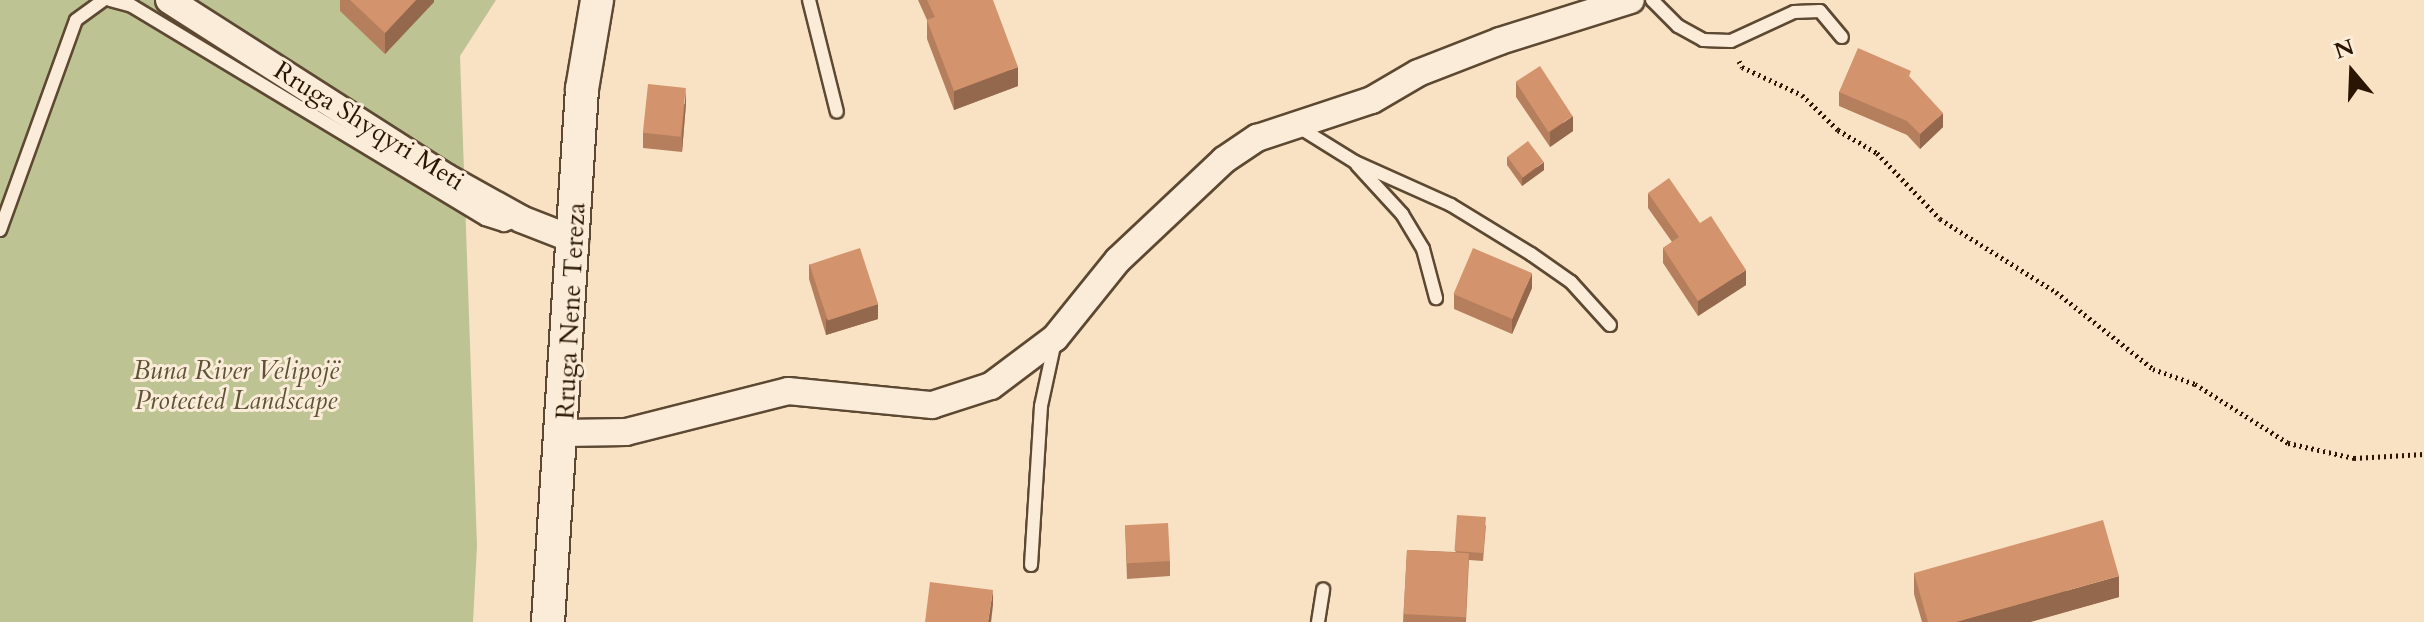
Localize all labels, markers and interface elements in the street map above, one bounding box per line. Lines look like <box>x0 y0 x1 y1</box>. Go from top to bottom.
north arrow <box>2312 32 2392 112</box>
text: N <box>2330 32 2358 67</box>
street label: Rruga Shyqyri Meti <box>268 55 470 197</box>
street label: Rruga Nene Tereza <box>550 202 592 420</box>
park label: Buna River Velipojë Protected Landscape <box>133 355 339 416</box>

